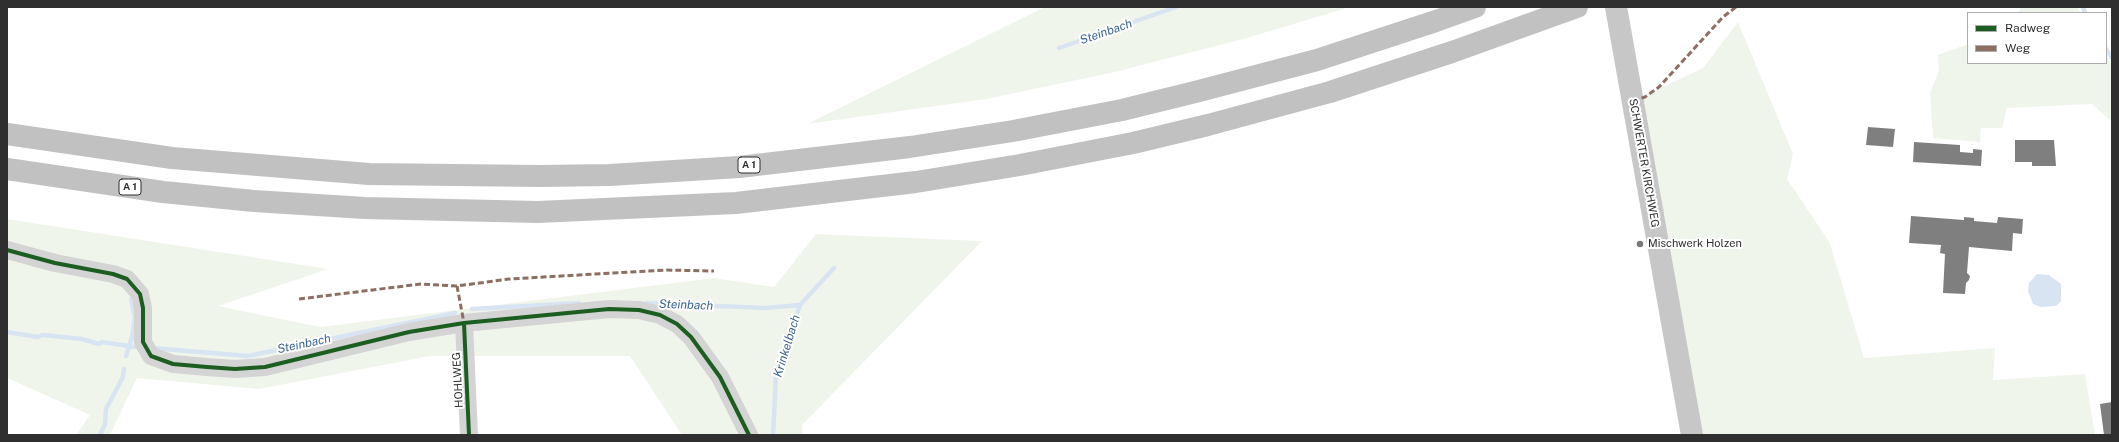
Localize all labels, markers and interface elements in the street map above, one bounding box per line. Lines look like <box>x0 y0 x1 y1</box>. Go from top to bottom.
legend <box>1967 12 2107 64</box>
water label: Steinbach <box>1078 16 1134 48</box>
text: Radweg <box>2005 21 2050 35</box>
text: Weg <box>2005 41 2030 55</box>
street label: SCHWERTER KIRCHWEG <box>1626 97 1662 229</box>
road number: A 1 <box>738 157 760 173</box>
road number: A 1 <box>119 179 141 195</box>
place label: Mischwerk Holzen <box>1648 237 1742 251</box>
marker: Mischwerk Holzen <box>1635 239 1645 249</box>
water label: Steinbach <box>659 297 713 313</box>
water label: Krinkelbach <box>771 313 803 379</box>
water label: Steinbach <box>276 331 332 357</box>
street label: HOHLWEG <box>450 352 466 408</box>

